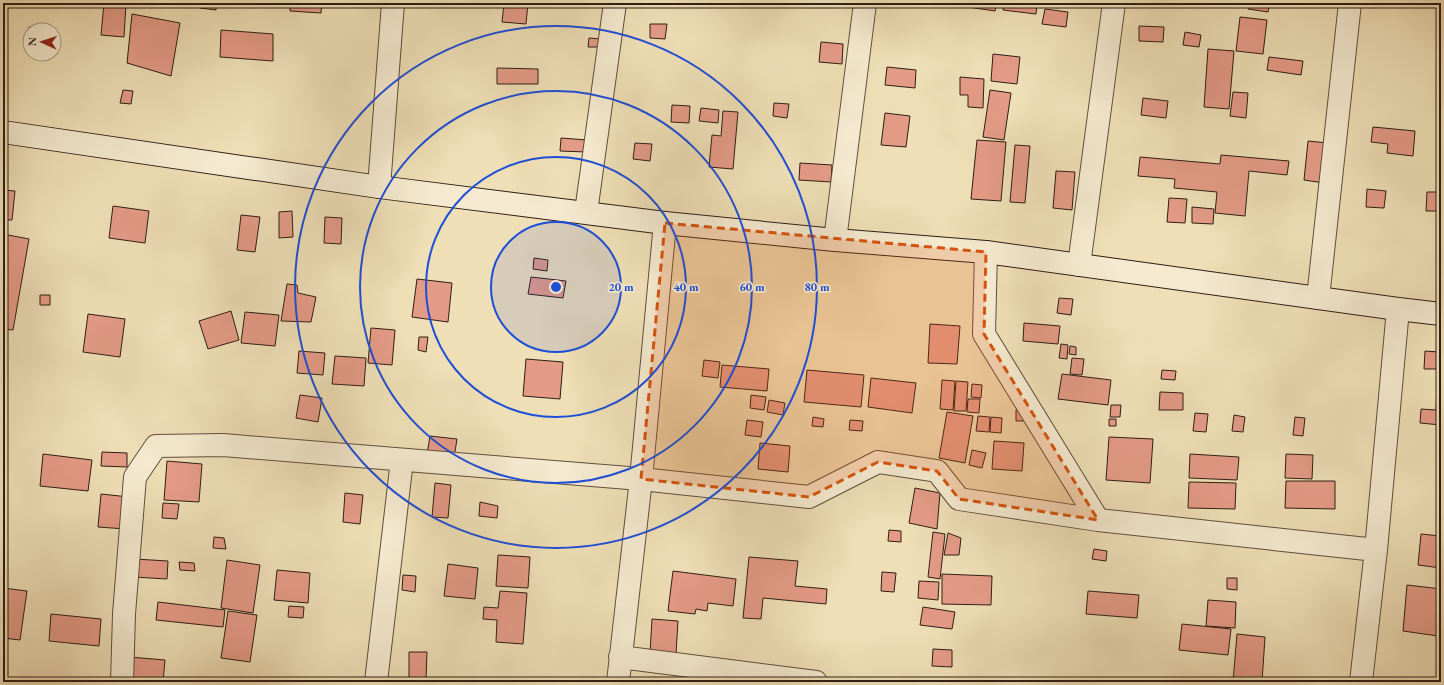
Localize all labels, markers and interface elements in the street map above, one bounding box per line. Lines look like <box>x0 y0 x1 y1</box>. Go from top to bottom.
north arrow <box>22 22 62 62</box>
text: N <box>25 37 39 46</box>
text: 20 m <box>608 279 634 295</box>
text: 40 m <box>673 279 699 295</box>
text: 60 m <box>739 279 765 295</box>
text: 80 m <box>804 279 830 295</box>
centre of rings <box>549 280 563 294</box>

